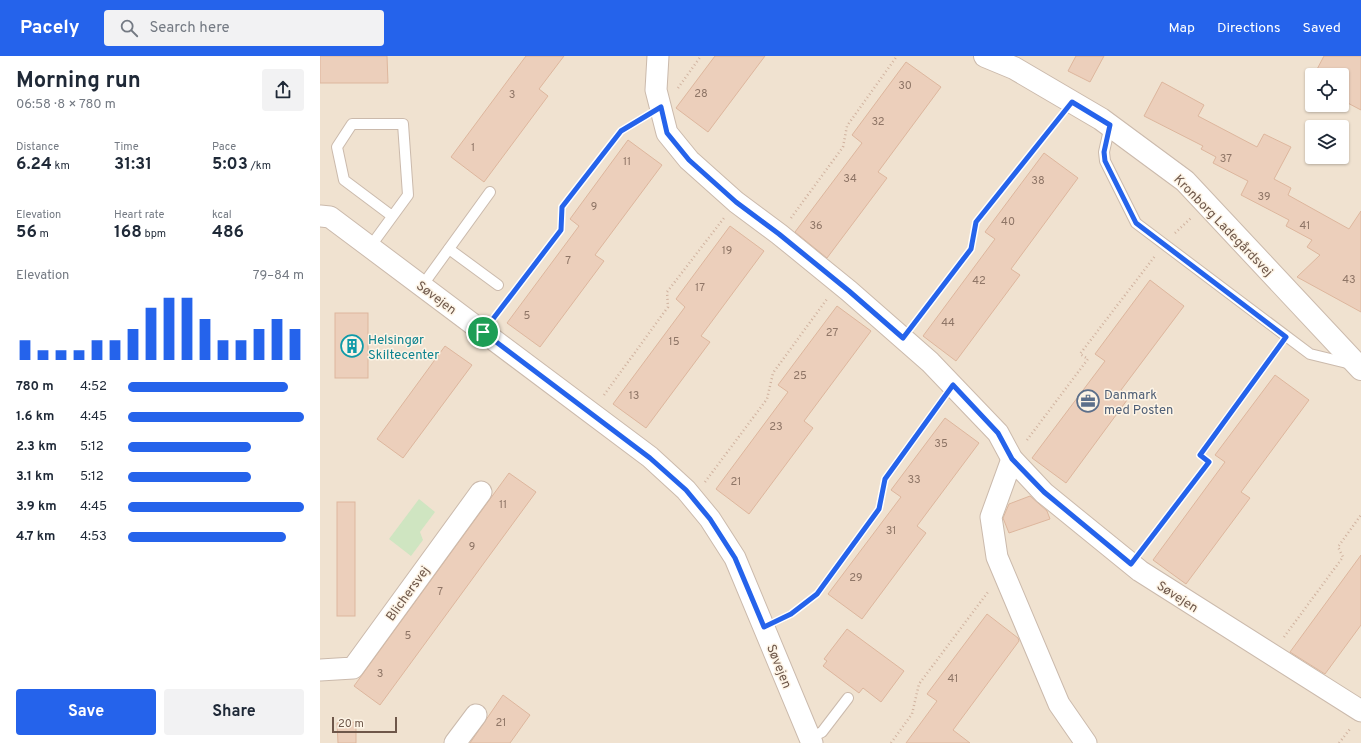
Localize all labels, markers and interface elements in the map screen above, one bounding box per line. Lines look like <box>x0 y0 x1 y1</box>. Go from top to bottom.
search box <box>104 10 384 46</box>
text: Pacely <box>20 16 80 40</box>
icon: search <box>118 17 140 39</box>
text: Search here <box>150 19 230 38</box>
text: Map <box>1169 20 1195 37</box>
text: Directions <box>1217 20 1281 37</box>
text: Saved <box>1303 20 1341 37</box>
text: Morning run <box>16 68 141 95</box>
map controls <box>1305 68 1349 164</box>
button: locate <box>1305 68 1349 112</box>
button: share <box>262 69 304 111</box>
house number: 30 <box>898 79 912 93</box>
house number: 28 <box>694 87 708 101</box>
house number: 3 <box>509 88 515 102</box>
text: 06:58 · 8 × 780 m <box>16 97 116 113</box>
house number: 32 <box>871 115 885 129</box>
button: layers <box>1305 120 1349 164</box>
text: Distance <box>16 140 59 154</box>
text: Time <box>114 140 139 154</box>
text: Pace <box>212 140 236 154</box>
house number: 1 <box>471 141 475 155</box>
house number: 37 <box>1220 152 1232 166</box>
text: 6.24 <box>16 154 52 176</box>
text: 31:31 <box>114 154 152 176</box>
text: 5:03 <box>212 154 248 176</box>
house number: 11 <box>623 155 631 169</box>
text: km <box>52 159 70 173</box>
text: /km <box>248 159 271 173</box>
house number: 34 <box>843 172 857 186</box>
street label: Kronborg Ladegårdsvej <box>1170 172 1275 281</box>
house number: 38 <box>1031 174 1045 188</box>
house number: 39 <box>1258 190 1270 204</box>
house number: 9 <box>591 200 597 214</box>
text: Elevation <box>16 208 61 222</box>
text: Heart rate <box>114 208 164 222</box>
text: kcal <box>212 208 232 222</box>
house number: 40 <box>1001 215 1015 229</box>
house number: 36 <box>809 219 823 233</box>
house number: 41 <box>1300 219 1310 233</box>
text: 56 <box>16 222 37 244</box>
text: 168 <box>114 222 142 244</box>
text: 486 <box>212 222 244 244</box>
text: m <box>37 227 49 241</box>
text: bpm <box>142 227 166 241</box>
house number: 19 <box>722 244 732 258</box>
house number: 7 <box>565 254 571 268</box>
text: Elevation <box>16 268 69 284</box>
text: 79–84 m <box>253 268 304 284</box>
house number: 43 <box>1342 273 1356 287</box>
house number: 42 <box>972 274 986 288</box>
street label: Søvejen <box>413 278 459 319</box>
house number: 17 <box>695 281 705 295</box>
house number: 5 <box>524 309 531 323</box>
pin <box>466 315 500 349</box>
house number: 44 <box>941 316 955 330</box>
icon: arrive <box>472 321 494 343</box>
house number: 27 <box>826 326 838 340</box>
building icon: Helsingør Skiltecenter <box>339 333 365 359</box>
place label: Helsingør Skiltecenter <box>368 333 439 364</box>
house number: 15 <box>669 335 680 349</box>
house number: 25 <box>793 369 807 383</box>
text: 780 m <box>16 379 54 395</box>
text: 4:52 <box>80 379 107 395</box>
office icon: Danmark med Posten <box>1075 388 1101 414</box>
place label: Danmark med Posten <box>1104 388 1173 419</box>
house number: 13 <box>629 389 639 403</box>
text: 1.6 km <box>16 409 54 425</box>
text: 4:45 <box>80 409 107 425</box>
house number: 23 <box>769 420 783 434</box>
house number: 35 <box>934 437 948 451</box>
text: 2.3 km <box>16 439 57 455</box>
text: 5:12 <box>80 439 104 455</box>
text: 3.1 km <box>16 469 54 485</box>
text: 5:12 <box>80 469 104 485</box>
house number: 33 <box>907 473 921 487</box>
house number: 21 <box>731 475 741 489</box>
house number: 11 <box>499 498 507 512</box>
text: 3.9 km <box>16 499 57 515</box>
text: 4:45 <box>80 499 107 515</box>
house number: 31 <box>886 524 896 538</box>
text: 4.7 km <box>16 529 55 545</box>
text: 4:53 <box>80 529 107 545</box>
house number: 9 <box>469 540 475 554</box>
street label: Blichersvej <box>383 564 434 625</box>
house number: 29 <box>849 571 863 585</box>
street label: Søvejen <box>1153 578 1201 617</box>
house number: 7 <box>437 585 443 599</box>
house number: 5 <box>405 629 412 643</box>
street label: Søvejen <box>762 642 794 691</box>
house number: 3 <box>377 667 383 681</box>
house number: 41 <box>948 672 958 686</box>
button: Save <box>16 689 156 735</box>
button: Share <box>164 689 304 735</box>
scale bar <box>332 715 397 734</box>
house number: 21 <box>496 716 506 730</box>
text: 20 m <box>338 717 364 731</box>

